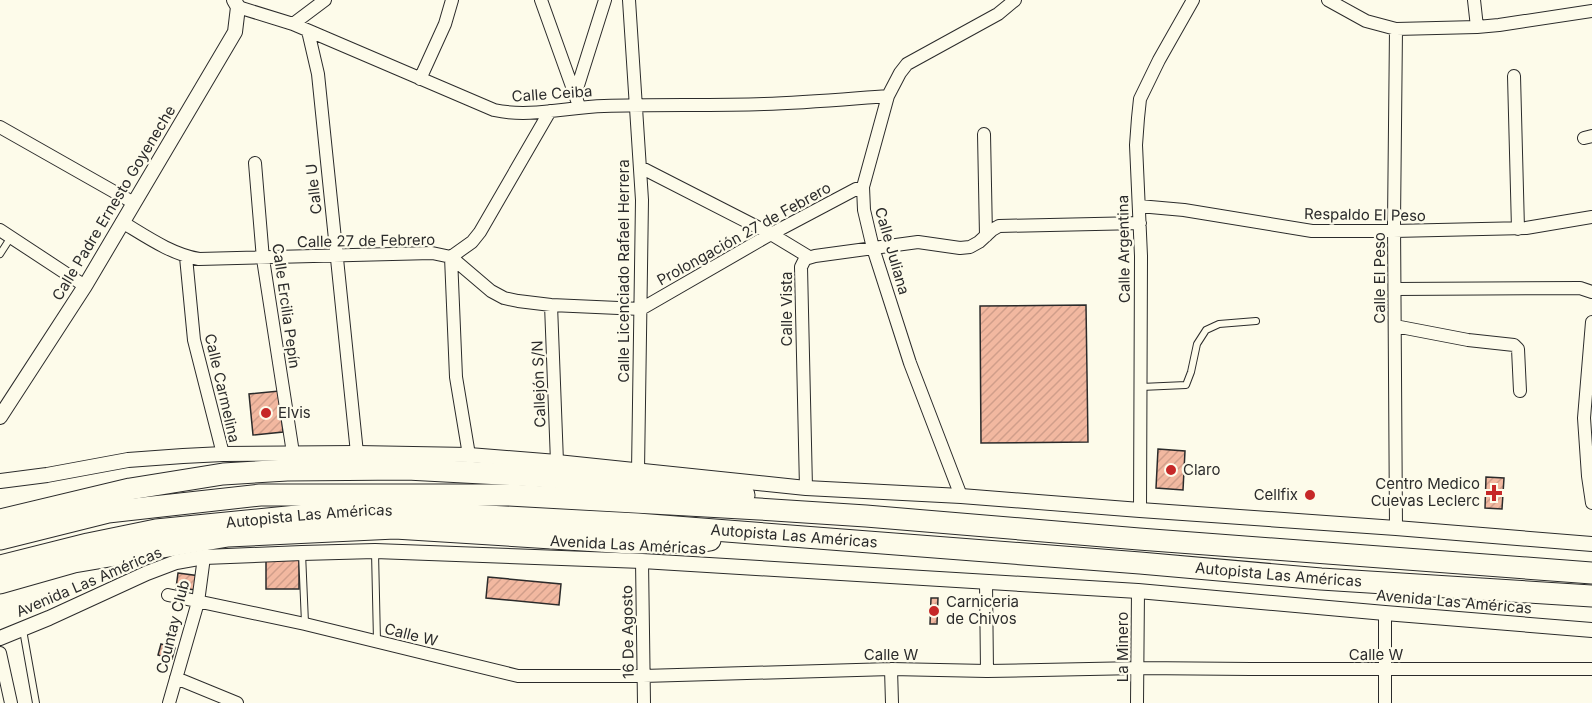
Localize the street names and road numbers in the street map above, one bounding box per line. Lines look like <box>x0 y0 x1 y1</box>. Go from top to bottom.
street label: Calle Ceiba <box>511 81 593 106</box>
street label: Calle Padre Ernesto Goyeneche <box>48 102 179 304</box>
street label: Calle Licenciado Rafael Herrera <box>614 159 633 383</box>
street label: Calle U <box>301 163 326 215</box>
street label: Prolongación 27 de Febrero <box>653 178 834 289</box>
street label: Calle Argentina <box>1113 195 1134 303</box>
street label: Respaldo El Peso <box>1304 204 1426 225</box>
street label: Calle Juliana <box>871 205 914 297</box>
street label: Calle 27 de Febrero <box>297 230 435 251</box>
street label: Calle El Peso <box>1370 232 1389 324</box>
street label: Calle Ercilia Pepín <box>268 242 305 370</box>
street label: Calle Vista <box>777 272 796 346</box>
street label: Calle Carmelina <box>201 332 244 444</box>
street label: Callejón S/N <box>527 340 550 428</box>
street label: Autopista Las Américas <box>225 500 393 532</box>
street label: Autopista Las Américas <box>710 520 878 552</box>
street label: Avenida Las Américas <box>549 531 707 558</box>
street label: Avenida Las Américas <box>13 542 165 621</box>
street label: Autopista Las Américas <box>1194 558 1363 591</box>
street label: Countay Club <box>152 578 193 676</box>
street label: 16 De Agosto <box>617 585 638 679</box>
street label: Avenida Las Américas <box>1375 585 1533 618</box>
street label: La Minero <box>1113 612 1132 682</box>
street label: Calle W <box>382 619 440 650</box>
street label: Calle W <box>864 645 918 664</box>
street label: Calle W <box>1349 645 1403 664</box>

